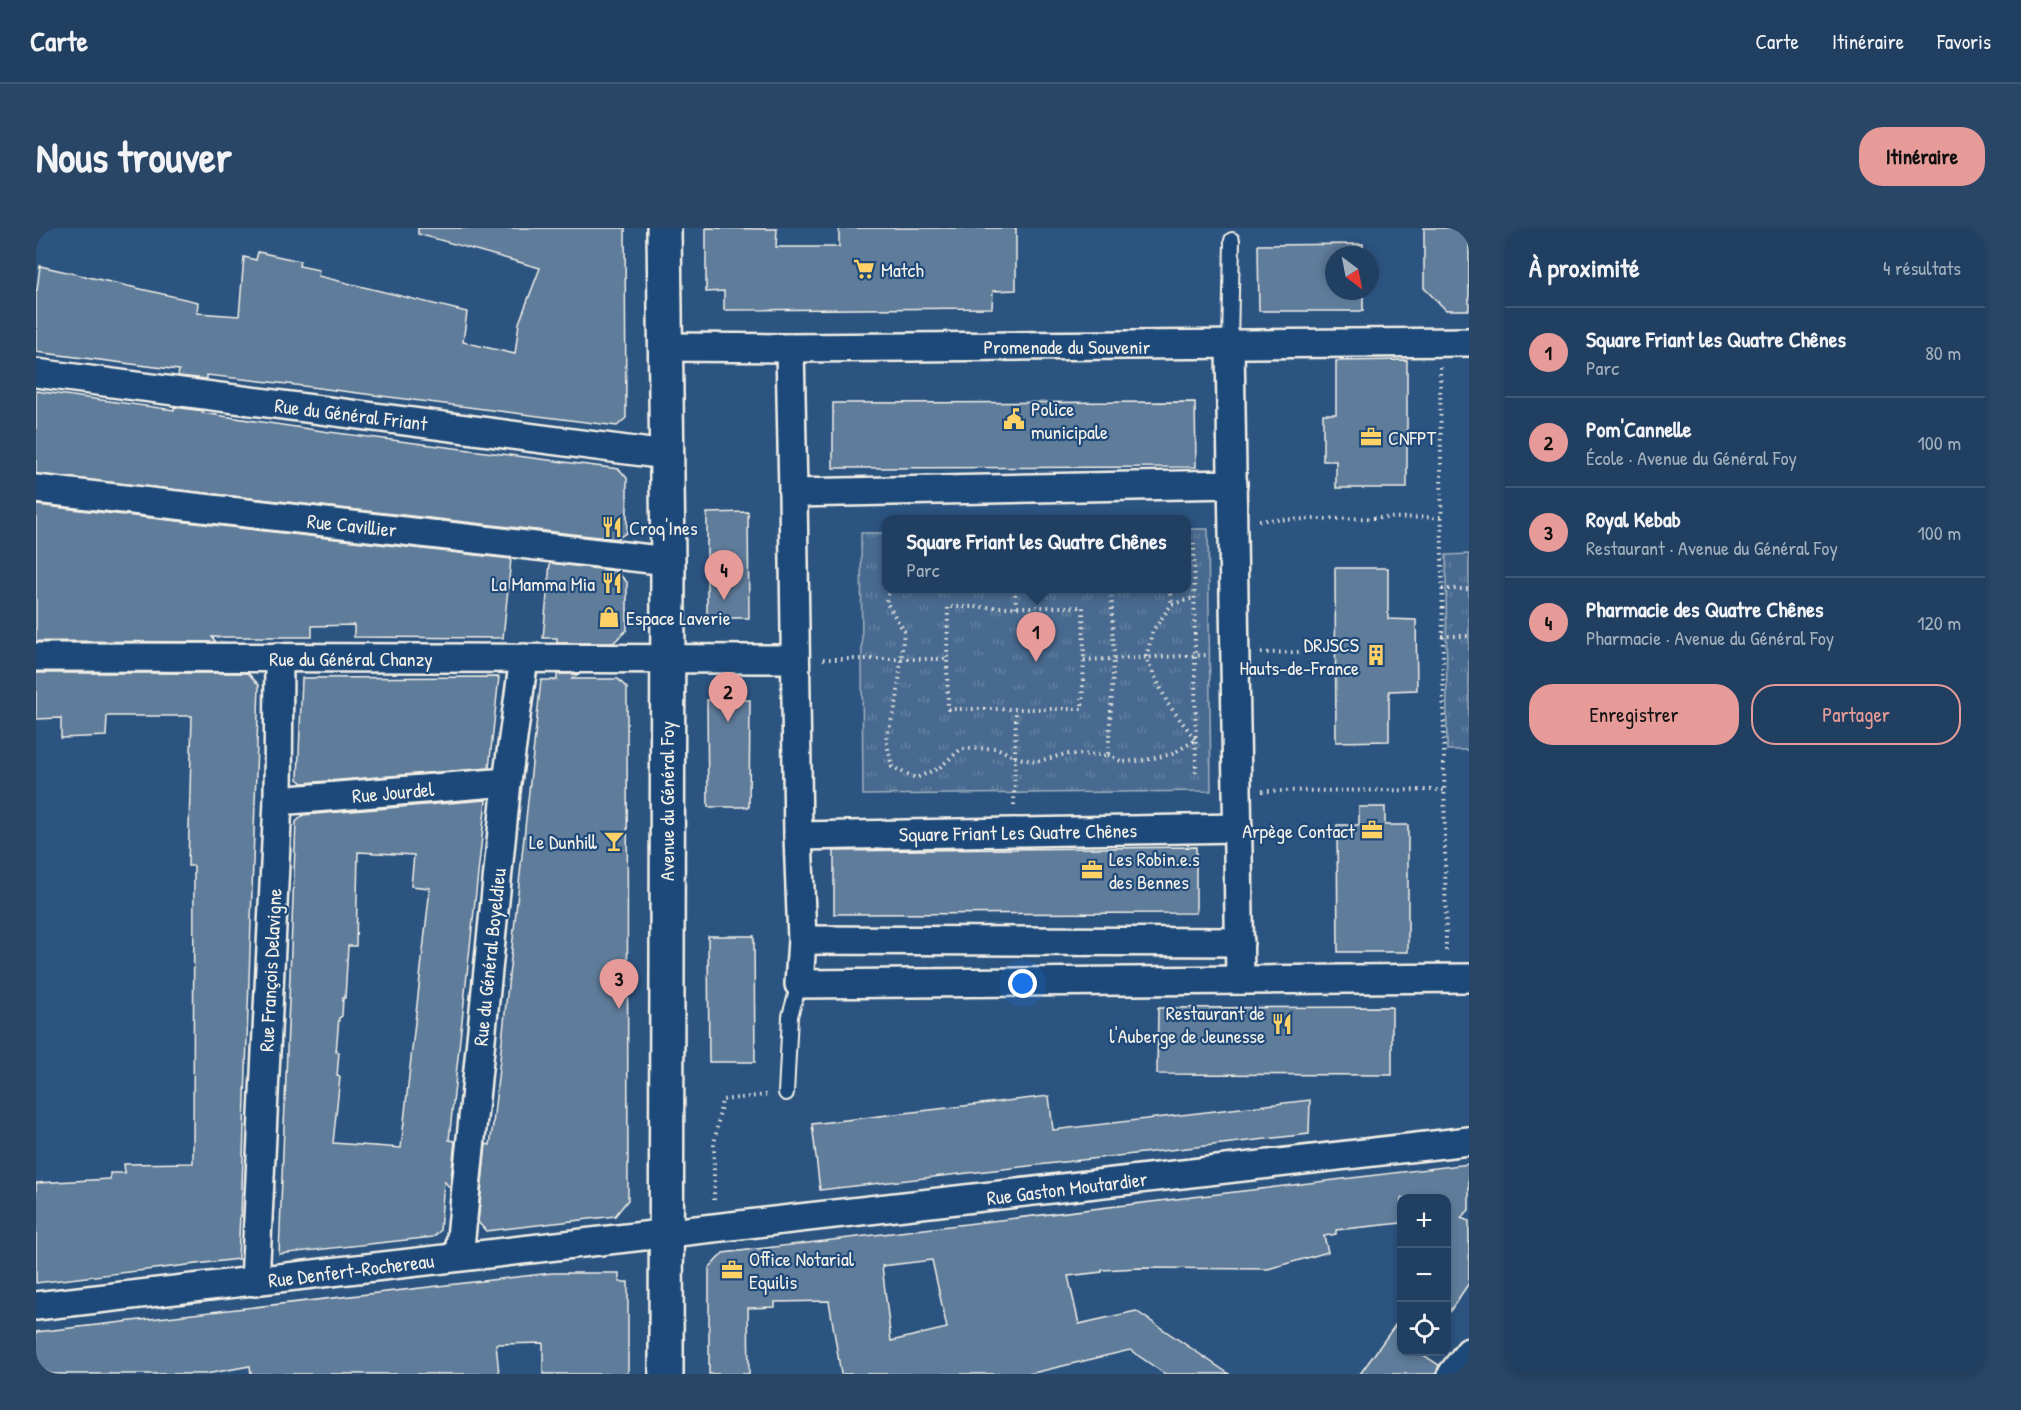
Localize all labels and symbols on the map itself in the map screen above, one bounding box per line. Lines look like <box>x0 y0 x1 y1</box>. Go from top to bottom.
north arrow <box>1325 246 1379 300</box>
place label: Match <box>881 256 924 283</box>
supermarket icon: Match <box>852 257 876 281</box>
street label: Promenade du Souvenir <box>984 333 1151 360</box>
street label: Rue du Général Friant <box>273 391 430 437</box>
place label: Police municipale <box>1031 395 1108 445</box>
public building icon: Police municipale <box>1002 407 1026 431</box>
place label: CNFPT <box>1388 424 1437 451</box>
office icon: CNFPT <box>1359 425 1383 449</box>
street label: Rue Cavillier <box>306 507 398 543</box>
place label: Croq'Ines <box>629 514 698 541</box>
restaurant icon: Croq'Ines <box>600 515 624 539</box>
pin: 4 <box>704 550 744 600</box>
place label: La Mamma Mia <box>492 570 595 597</box>
restaurant icon: La Mamma Mia <box>600 571 624 595</box>
place label: Espace Laverie <box>626 604 731 631</box>
shop icon: Espace Laverie <box>597 605 621 629</box>
pin: 1 <box>1016 612 1056 662</box>
place label: DRJSCS Hauts-de-France <box>1240 631 1359 681</box>
building icon: DRJSCS Hauts-de-France <box>1364 643 1388 667</box>
street label: Rue du Général Chanzy <box>269 645 433 672</box>
pin: 2 <box>708 672 748 722</box>
street label: Avenue du Général Foy <box>653 721 680 881</box>
street label: Rue Jourdel <box>351 775 436 809</box>
street label: Square Friant Les Quatre Chênes <box>899 816 1138 848</box>
place label: Arpège Contact <box>1242 817 1356 844</box>
office icon: Arpège Contact <box>1360 818 1384 842</box>
place label: Le Dunhill <box>529 828 597 855</box>
bar icon: Le Dunhill <box>602 829 626 853</box>
place label: Les Robin.e.s des Bennes <box>1109 845 1200 895</box>
office icon: Les Robin.e.s des Bennes <box>1080 858 1104 882</box>
street label: Rue du Général Boyeldieu <box>466 867 512 1047</box>
street label: Rue François Delavigne <box>252 888 288 1052</box>
pin: 3 <box>600 960 638 1009</box>
your location <box>1008 969 1037 998</box>
place label: Restaurant de l'Auberge de Jeunesse <box>1109 999 1265 1049</box>
restaurant icon: Restaurant de l'Auberge de Jeunesse <box>1270 1012 1294 1036</box>
street label: Rue Gaston Moutardier <box>985 1165 1149 1211</box>
place label: Office Notarial Equilis <box>749 1245 855 1295</box>
street label: Rue Denfert-Rochereau <box>267 1246 435 1294</box>
office icon: Office Notarial Equilis <box>720 1258 744 1282</box>

